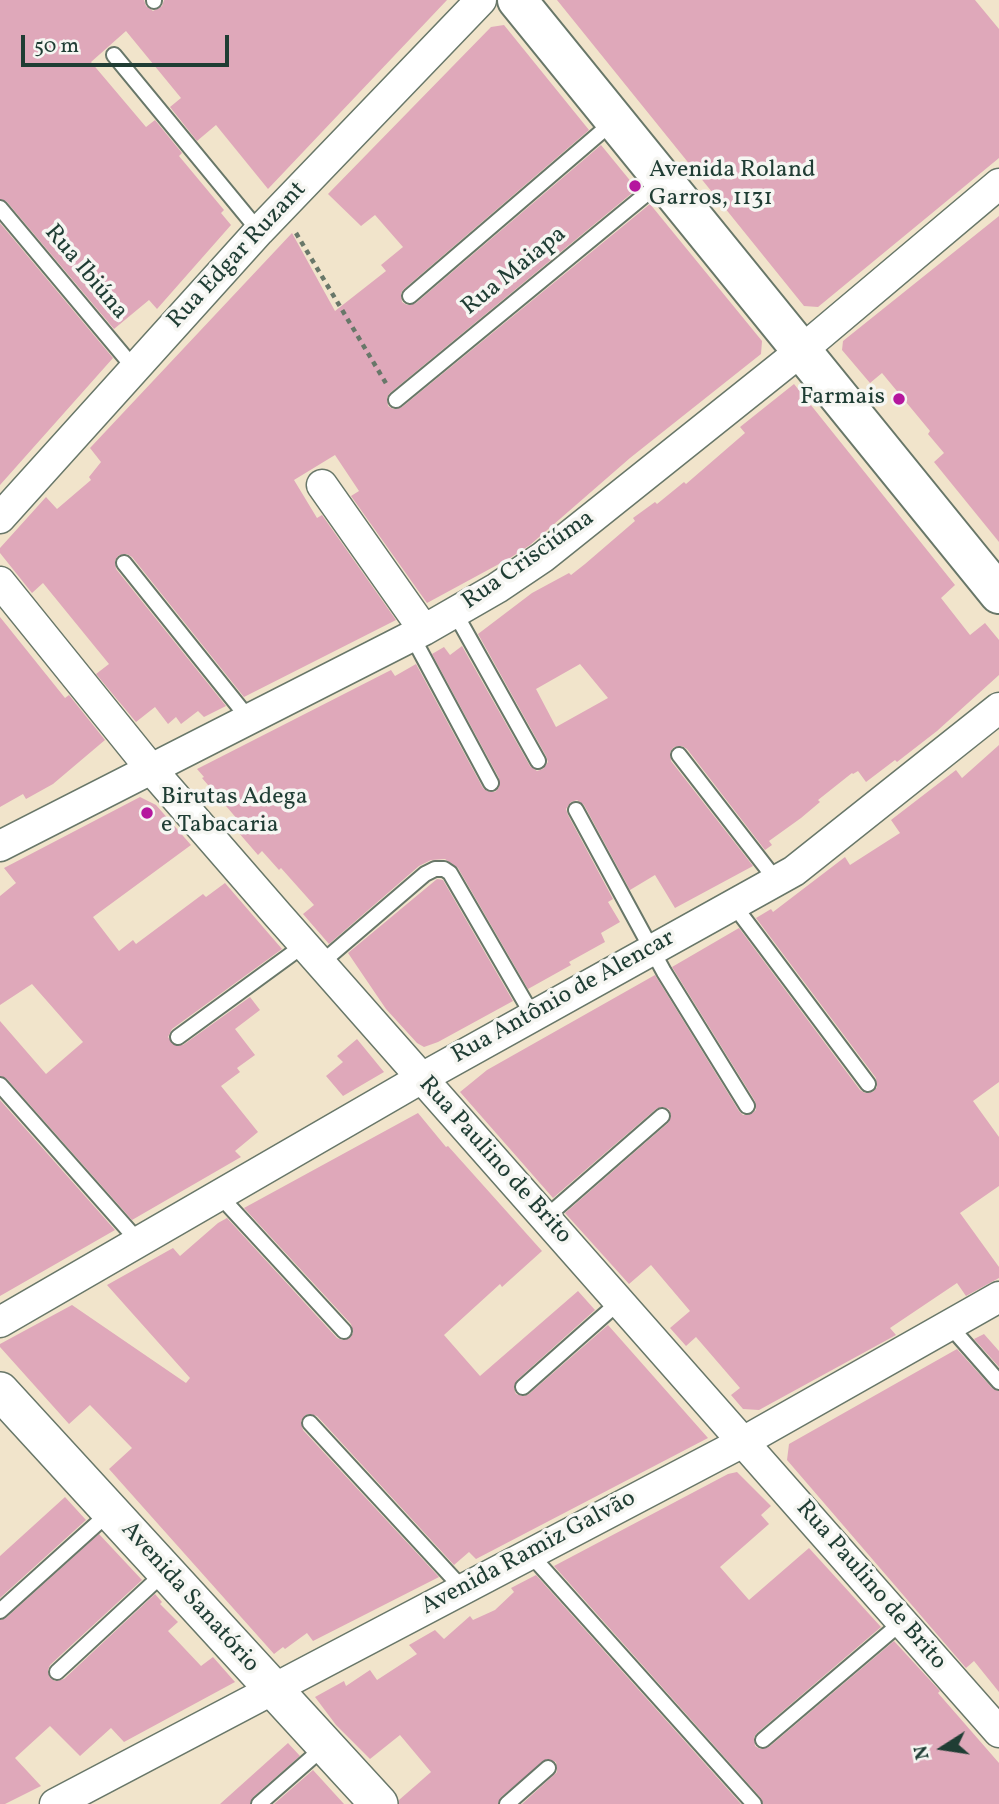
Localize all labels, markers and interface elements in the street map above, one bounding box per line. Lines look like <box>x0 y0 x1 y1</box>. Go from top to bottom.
scale bar <box>24 21 233 65</box>
text: 50 m <box>34 32 79 61</box>
place label: Avenida Roland Garros, 1131 <box>649 158 816 214</box>
street label: Rua Edgar Ruzant <box>163 177 313 335</box>
marker: Avenida Roland Garros, 1131 <box>627 178 643 194</box>
street label: Rua Ibiúna <box>37 220 133 326</box>
street label: Rua Maiapa <box>457 221 573 323</box>
place label: Farmais <box>800 385 885 413</box>
marker: Farmais <box>891 391 907 407</box>
street label: Rua Crisciúma <box>457 505 601 617</box>
place label: Birutas Adega e Tabacaria <box>161 785 308 841</box>
marker: Birutas Adega e Tabacaria <box>139 805 155 821</box>
street label: Rua Antônio de Alencar <box>448 925 680 1071</box>
street label: Rua Paulino de Brito <box>411 1071 577 1251</box>
street label: Avenida Ramiz Galvão <box>417 1485 641 1623</box>
street label: Rua Paulino de Brito <box>788 1495 952 1677</box>
street label: Avenida Sanatório <box>114 1517 264 1679</box>
north arrow <box>908 1713 978 1783</box>
text: N <box>908 1743 937 1762</box>

